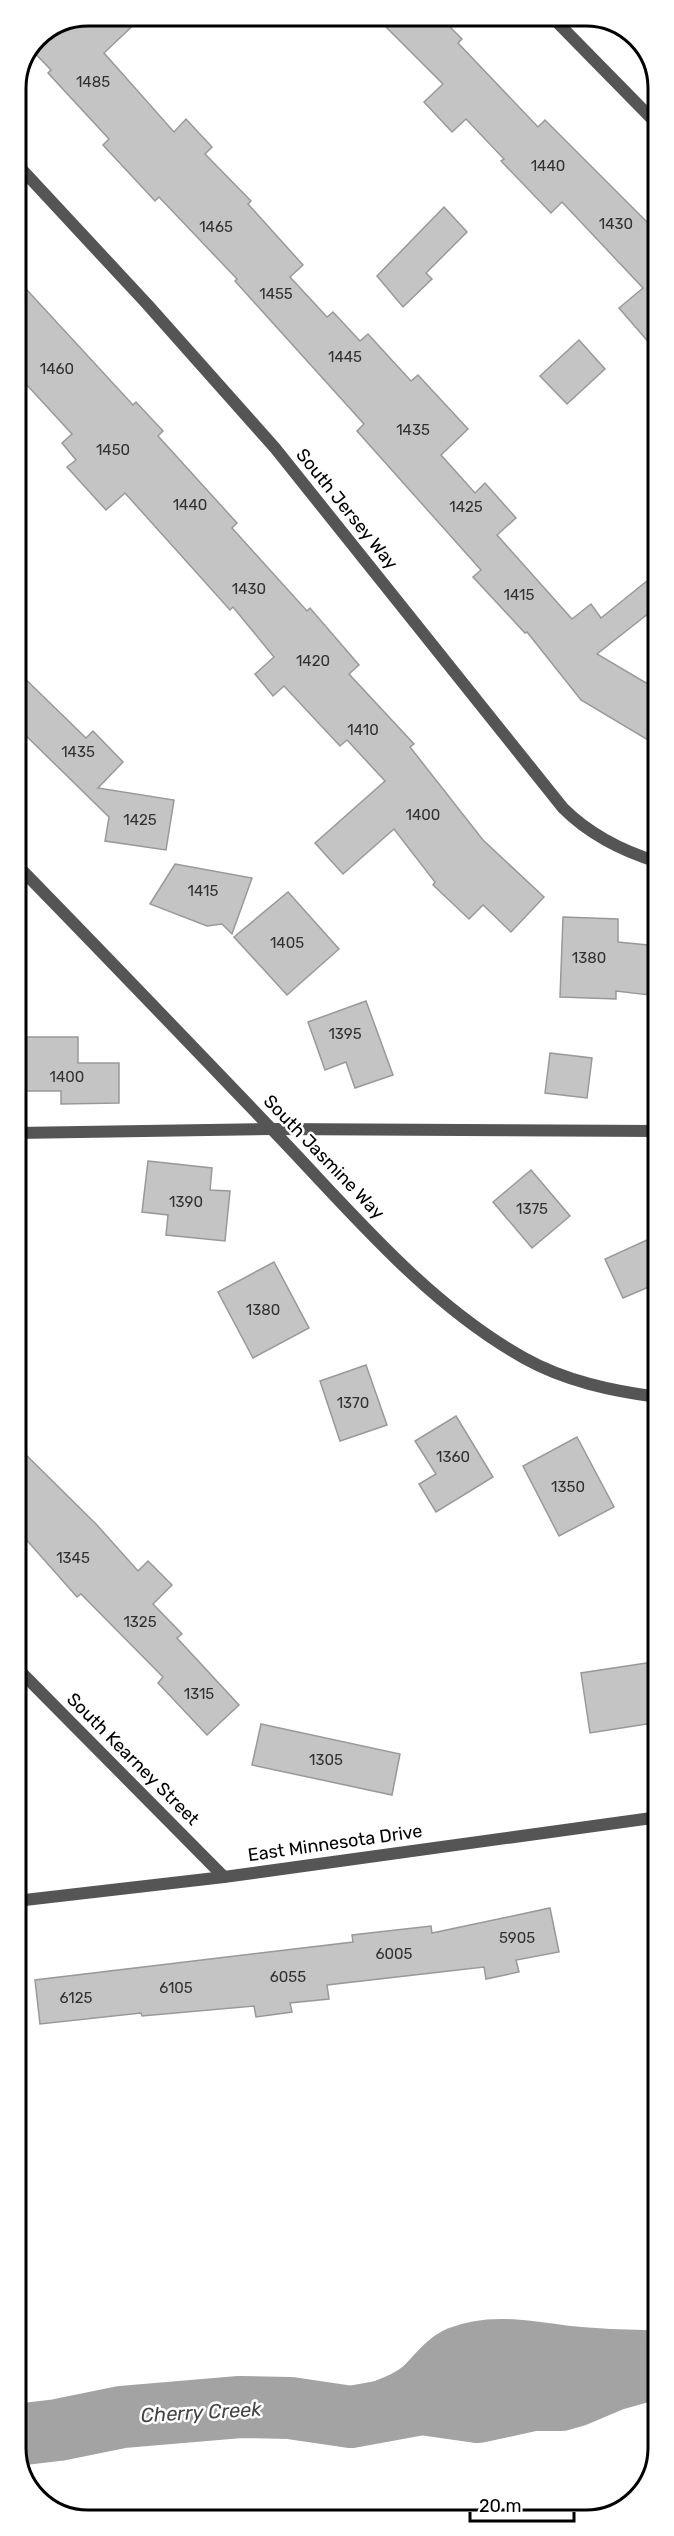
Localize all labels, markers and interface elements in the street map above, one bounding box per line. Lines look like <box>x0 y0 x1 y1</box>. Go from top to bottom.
house number: 1485 <box>76 73 110 91</box>
house number: 1440 <box>531 157 565 175</box>
house number: 1430 <box>599 215 633 233</box>
house number: 1465 <box>199 218 233 236</box>
house number: 1455 <box>259 285 293 303</box>
house number: 1445 <box>328 348 362 366</box>
house number: 1460 <box>40 360 74 378</box>
house number: 1435 <box>396 421 430 439</box>
house number: 1450 <box>96 441 130 459</box>
street label: South Jersey Way <box>291 444 403 574</box>
house number: 1440 <box>173 496 207 514</box>
house number: 1425 <box>449 498 483 516</box>
house number: 1430 <box>232 580 266 598</box>
house number: 1415 <box>504 586 534 604</box>
house number: 1420 <box>296 652 330 670</box>
house number: 1410 <box>347 721 379 739</box>
house number: 1435 <box>61 743 95 761</box>
house number: 1400 <box>406 806 440 824</box>
house number: 1425 <box>123 811 157 829</box>
house number: 1415 <box>188 882 218 900</box>
house number: 1405 <box>270 934 304 952</box>
house number: 1380 <box>572 949 606 967</box>
house number: 1395 <box>328 1025 362 1043</box>
house number: 1400 <box>50 1068 84 1086</box>
street label: South Jasmine Way <box>259 1090 389 1224</box>
house number: 1390 <box>169 1193 203 1211</box>
house number: 1375 <box>516 1200 548 1218</box>
house number: 1380 <box>246 1301 280 1319</box>
house number: 1370 <box>337 1394 369 1412</box>
house number: 1360 <box>436 1448 470 1466</box>
house number: 1350 <box>551 1478 585 1496</box>
house number: 1345 <box>56 1549 90 1567</box>
house number: 1325 <box>123 1613 157 1631</box>
house number: 1315 <box>184 1685 214 1703</box>
street label: South Kearney Street <box>62 1688 204 1830</box>
house number: 1305 <box>309 1751 343 1769</box>
street label: East Minnesota Drive <box>246 1820 424 1866</box>
house number: 5905 <box>499 1929 535 1947</box>
house number: 6005 <box>375 1945 413 1963</box>
house number: 6055 <box>270 1968 306 1986</box>
house number: 6105 <box>159 1979 193 1997</box>
house number: 6125 <box>60 1989 92 2007</box>
water label: Cherry Creek <box>140 2397 263 2427</box>
scale bar <box>470 2485 574 2523</box>
text: 20 m <box>479 2495 521 2517</box>

